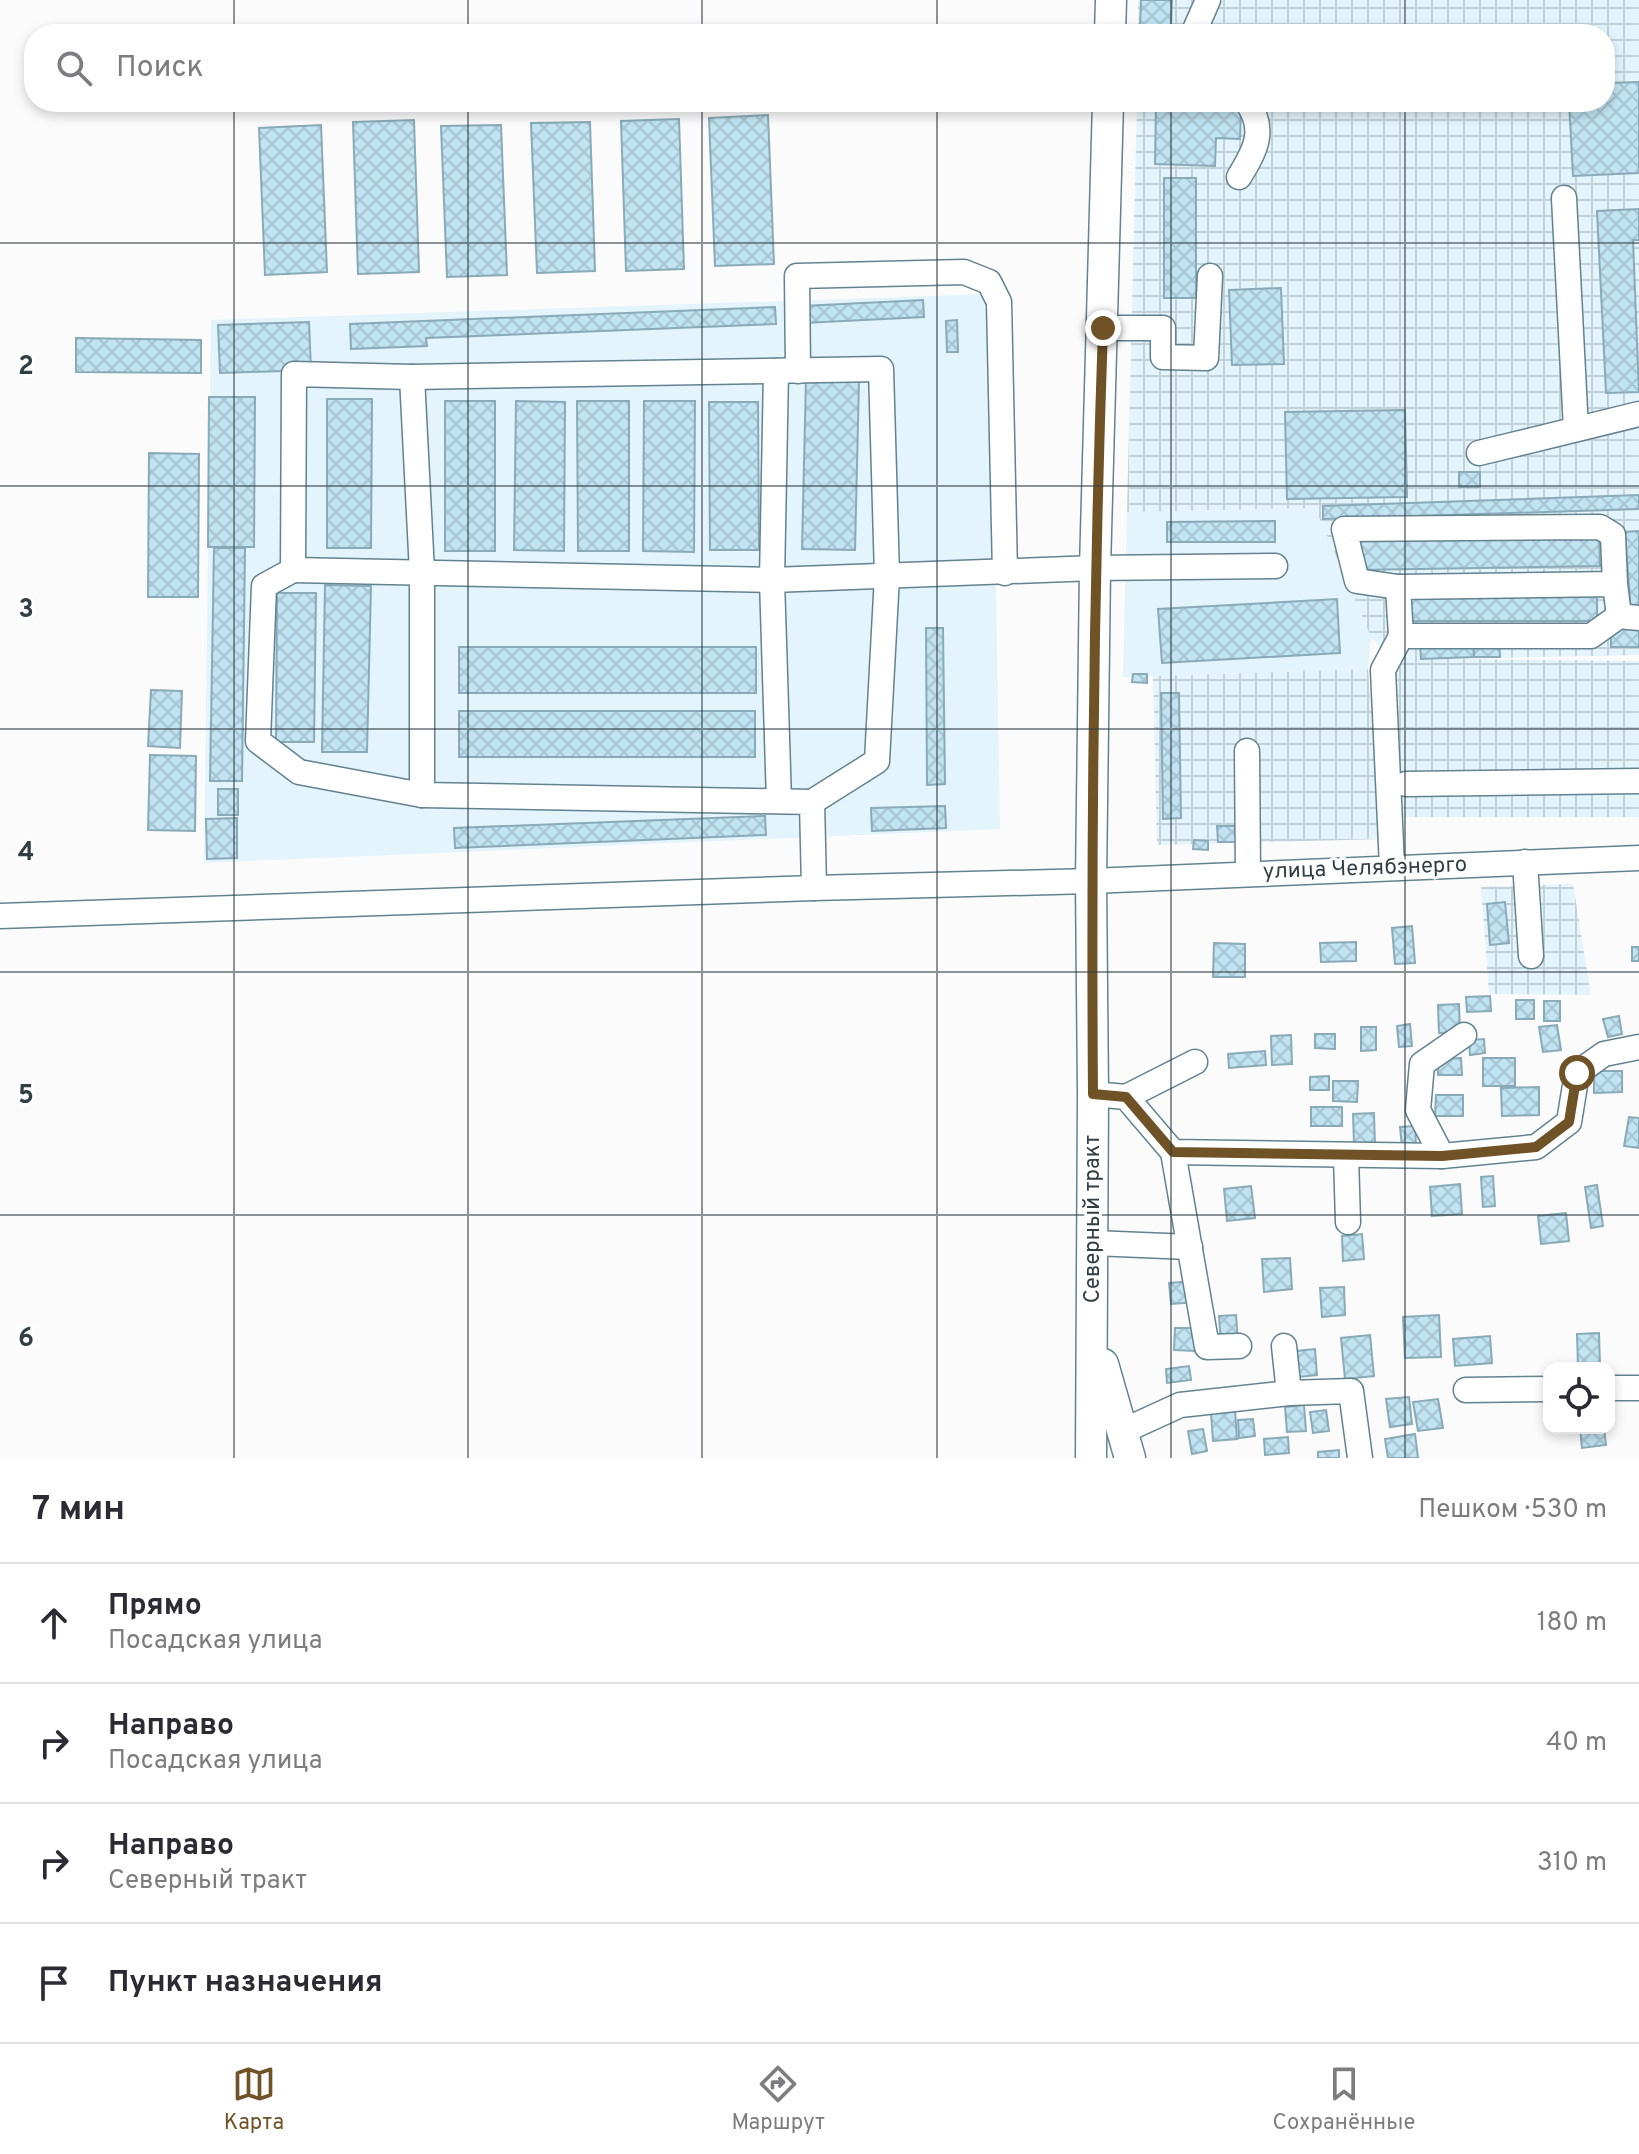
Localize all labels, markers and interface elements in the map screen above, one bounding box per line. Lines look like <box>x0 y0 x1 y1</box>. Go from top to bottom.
search box <box>24 24 1615 112</box>
icon: search <box>52 46 96 90</box>
text: Поиск <box>116 50 204 87</box>
route end <box>1085 310 1121 346</box>
text: 2 <box>18 351 34 384</box>
text: 3 <box>18 594 34 627</box>
text: 4 <box>18 837 34 870</box>
street label: улица Челябэнерго <box>1262 852 1468 886</box>
route start <box>1559 1055 1595 1091</box>
text: 5 <box>18 1080 34 1113</box>
street label: Северный тракт <box>1080 1135 1107 1303</box>
text: 6 <box>18 1323 34 1356</box>
map controls <box>1543 1362 1615 1434</box>
button: locate <box>1543 1362 1615 1434</box>
text: 7 мин <box>32 1489 125 1532</box>
text: Пешком · 530 m <box>1418 1494 1607 1527</box>
text: Прямо <box>108 1588 202 1625</box>
icon: ahead <box>32 1601 76 1645</box>
text: 180 m <box>1537 1607 1607 1640</box>
text: Посадская улица <box>108 1625 322 1658</box>
text: Направо <box>108 1708 234 1745</box>
icon: right <box>32 1721 76 1765</box>
text: 40 m <box>1546 1727 1607 1760</box>
text: Посадская улица <box>108 1745 322 1778</box>
text: Направо <box>108 1828 234 1865</box>
icon: right <box>32 1841 76 1885</box>
text: 310 m <box>1537 1847 1607 1880</box>
text: Северный тракт <box>108 1865 307 1898</box>
icon: arrive <box>32 1961 76 2005</box>
text: Пункт назначения <box>108 1965 382 2002</box>
tab: Карта <box>224 2062 284 2137</box>
tab: Маршрут <box>731 2062 825 2137</box>
tab: Сохранённые <box>1273 2062 1415 2137</box>

